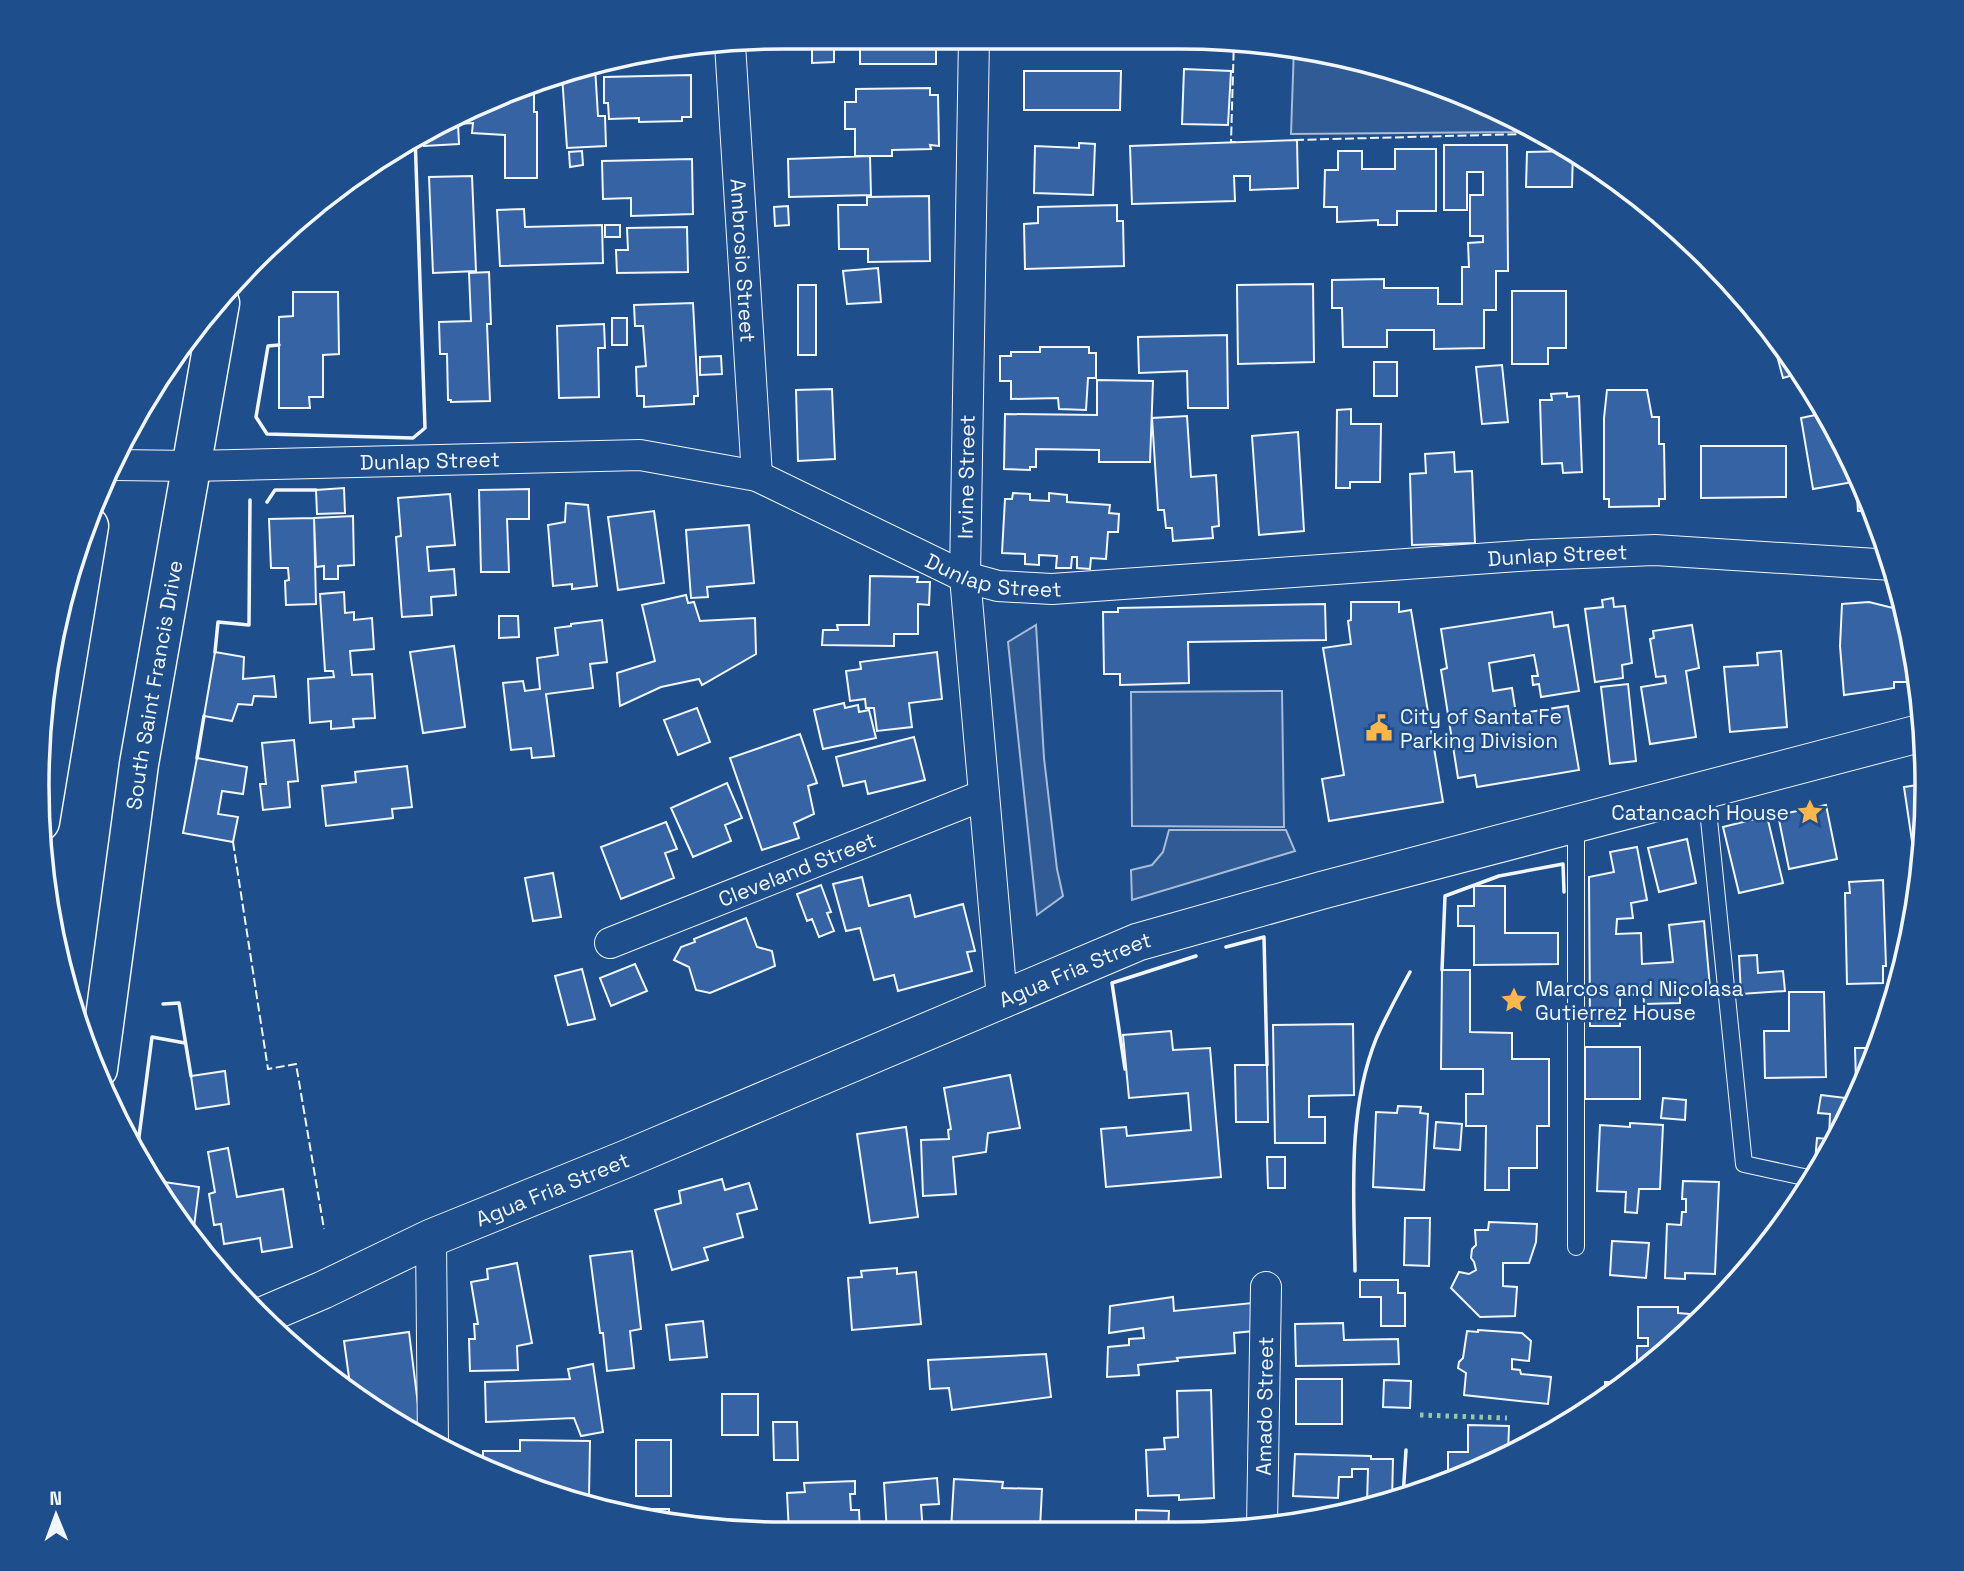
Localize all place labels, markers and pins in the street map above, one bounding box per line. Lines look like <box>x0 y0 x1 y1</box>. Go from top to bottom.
place label: City of Santa Fe Parking Division <box>1400 703 1562 754</box>
public building icon: City of Santa Fe Parking Division <box>1364 713 1394 743</box>
place icon: Catancach House <box>1795 797 1825 827</box>
place label: Catancach House <box>1611 799 1789 826</box>
place label: Marcos and Nicolasa Gutierrez House <box>1535 975 1743 1026</box>
place icon: Marcos and Nicolasa Gutierrez House <box>1499 985 1529 1015</box>

